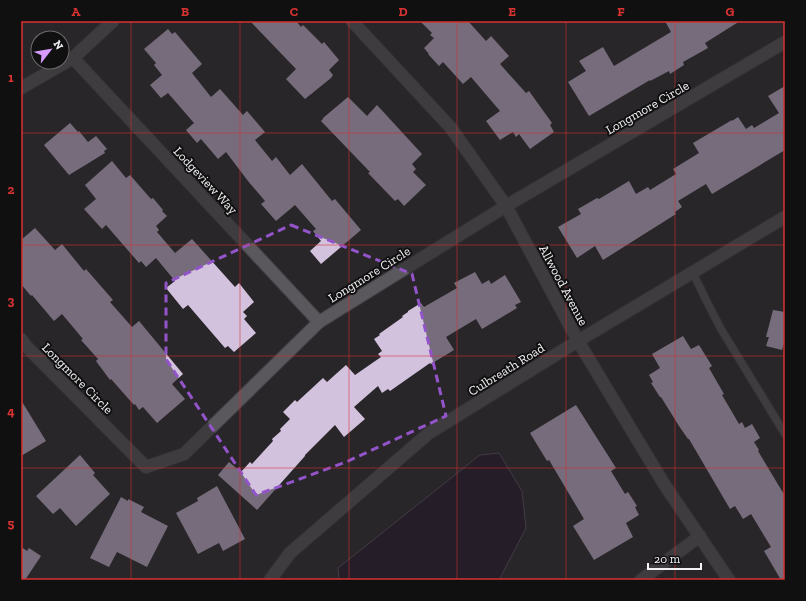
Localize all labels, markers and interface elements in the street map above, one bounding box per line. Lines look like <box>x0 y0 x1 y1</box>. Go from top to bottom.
text: A <box>72 4 81 19</box>
text: B <box>181 4 189 19</box>
text: C <box>290 4 298 19</box>
text: D <box>398 4 408 19</box>
text: E <box>508 4 516 19</box>
text: F <box>617 4 625 19</box>
text: G <box>726 4 735 19</box>
north arrow <box>30 30 70 70</box>
text: N <box>50 38 66 53</box>
text: 1 <box>8 70 14 85</box>
street label: Longmore Circle <box>603 77 692 137</box>
street label: Lodgeview Way <box>171 144 241 217</box>
text: 2 <box>8 182 15 197</box>
street label: Allwood Avenue <box>536 242 591 328</box>
street label: Longmore Circle <box>326 243 413 306</box>
text: 3 <box>8 293 15 308</box>
street label: Longmore Circle <box>39 340 116 417</box>
street label: Culbreath Road <box>465 340 547 399</box>
text: 4 <box>7 404 15 419</box>
text: 5 <box>8 516 15 531</box>
scale bar <box>648 545 701 571</box>
text: 20 m <box>654 552 681 566</box>

